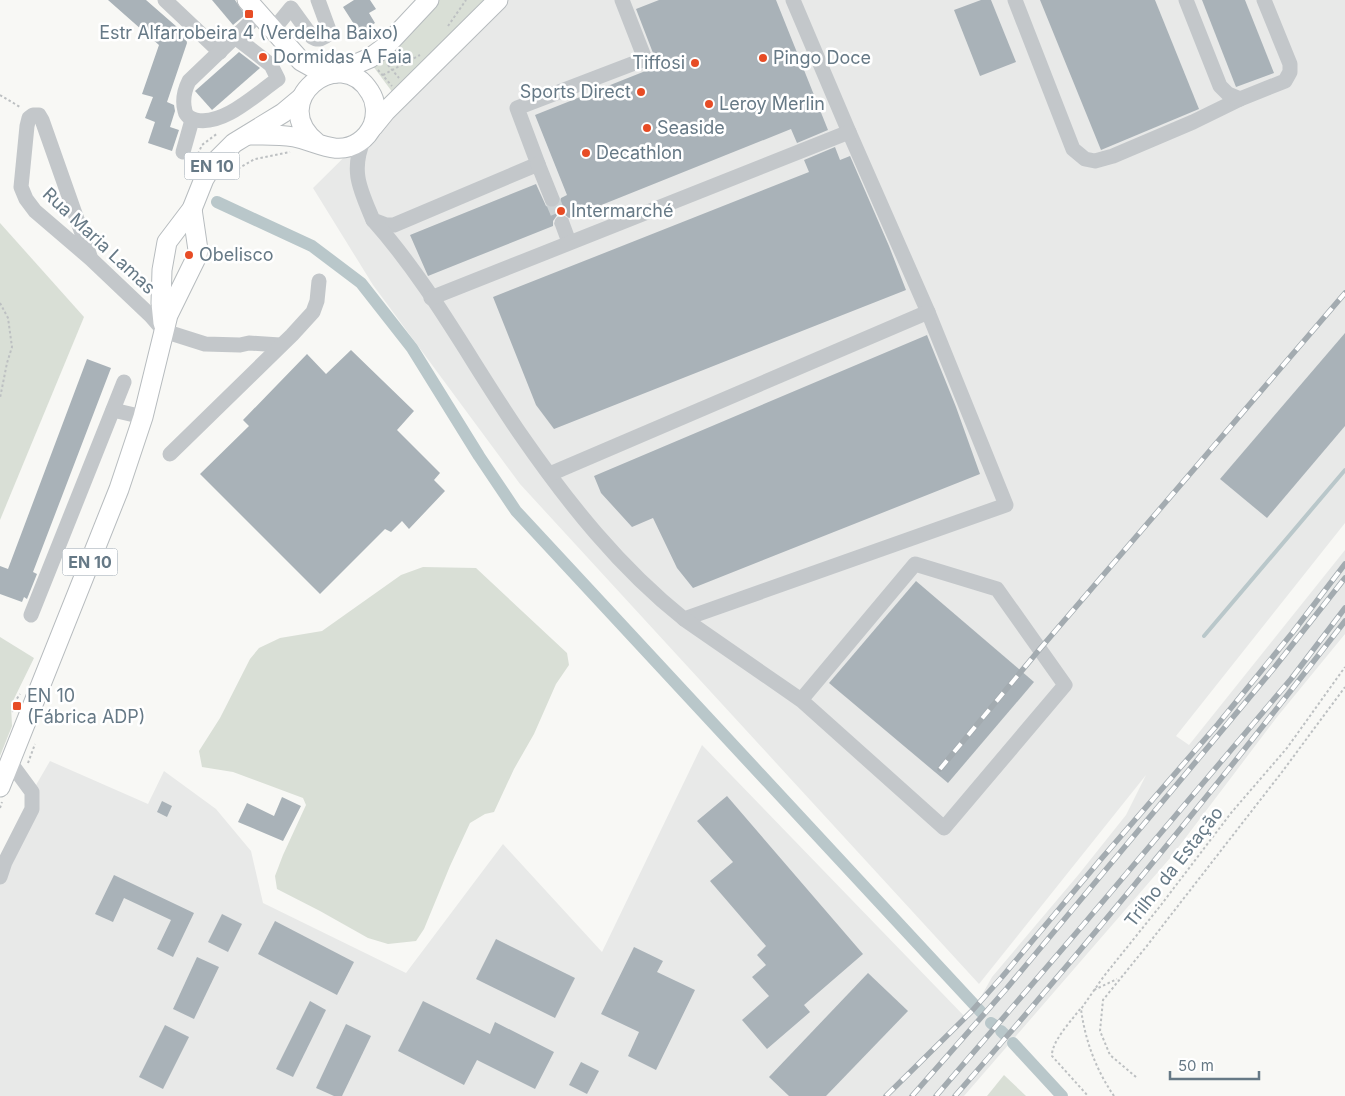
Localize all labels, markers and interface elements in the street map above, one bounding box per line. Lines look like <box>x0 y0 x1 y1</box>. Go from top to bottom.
marker: Estr Alfarrobeira 4 (Verdelha Baixo) <box>243 8 255 20</box>
place label: Estr Alfarrobeira 4 (Verdelha Baixo) <box>99 22 399 43</box>
place label: Dormidas A Faia <box>273 46 412 67</box>
place label: Pingo Doce <box>773 47 871 68</box>
marker: Dormidas A Faia <box>257 51 269 63</box>
place label: Tiffosi <box>632 52 685 73</box>
marker: Pingo Doce <box>757 52 769 64</box>
marker: Tiffosi <box>689 57 701 69</box>
place label: Sports Direct <box>520 81 631 102</box>
marker: Sports Direct <box>635 86 647 98</box>
place label: Leroy Merlin <box>719 93 825 114</box>
marker: Leroy Merlin <box>703 98 715 110</box>
place label: Seaside <box>657 117 725 138</box>
marker: Seaside <box>641 122 653 134</box>
place label: Decathlon <box>596 142 682 163</box>
marker: Decathlon <box>580 147 592 159</box>
road number: EN 10 <box>184 153 240 180</box>
street label: Rua Maria Lamas <box>39 183 160 298</box>
place label: Intermarché <box>571 200 674 221</box>
marker: Intermarché <box>555 205 567 217</box>
place label: Obelisco <box>199 244 274 265</box>
marker: Obelisco <box>183 249 195 261</box>
road number: EN 10 <box>62 548 118 576</box>
place label: EN 10 (Fábrica ADP) <box>27 685 145 727</box>
marker: EN 10 (Fábrica ADP) <box>11 700 23 712</box>
street label: Trilho da Estação <box>1120 802 1227 931</box>
scale bar <box>1170 1048 1259 1080</box>
text: 50 m <box>1178 1056 1214 1075</box>

